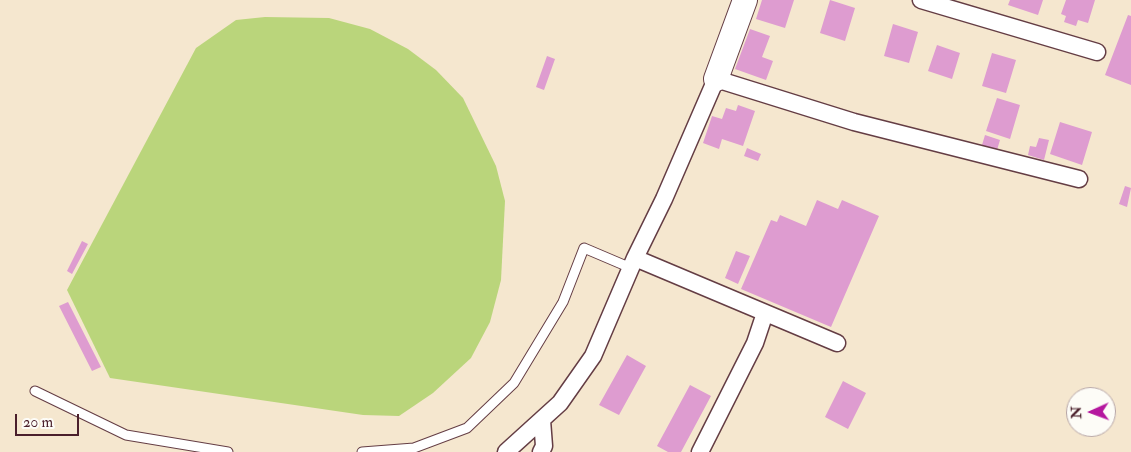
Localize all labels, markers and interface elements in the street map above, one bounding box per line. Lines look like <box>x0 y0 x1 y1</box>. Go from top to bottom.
north arrow <box>1066 387 1116 437</box>
scale bar <box>18 404 81 436</box>
text: N <box>1068 406 1085 419</box>
text: 20 m <box>23 413 53 432</box>

